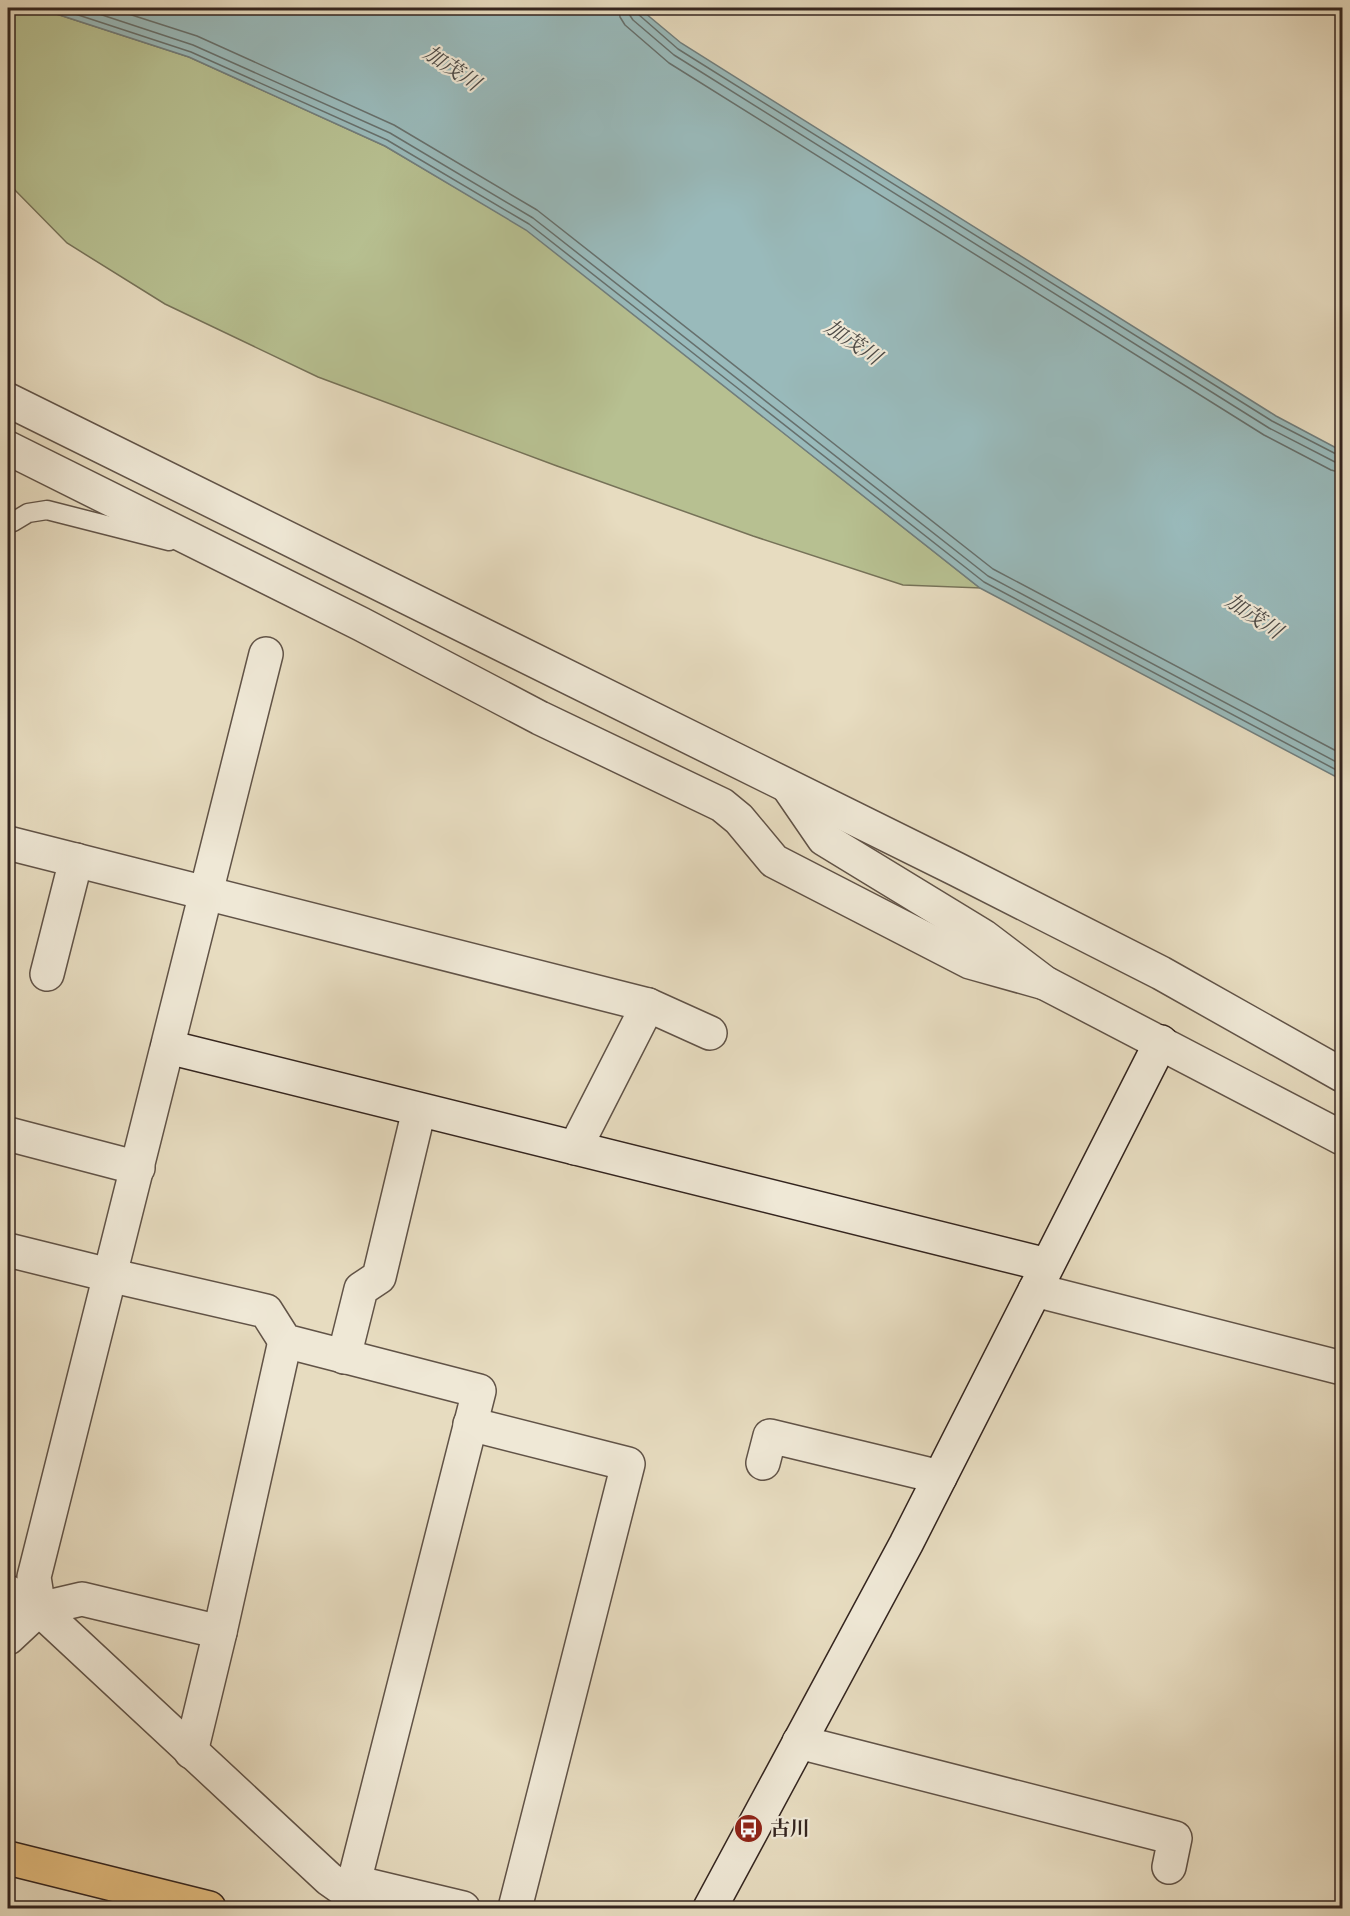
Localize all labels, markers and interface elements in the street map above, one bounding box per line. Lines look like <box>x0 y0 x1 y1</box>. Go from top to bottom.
water label: 加茂川 <box>418 40 486 98</box>
water label: 加茂川 <box>819 314 887 372</box>
water label: 加茂川 <box>1220 588 1288 646</box>
bus stop icon: 古川 <box>733 1812 765 1844</box>
place label: 古川 <box>770 1817 810 1842</box>

